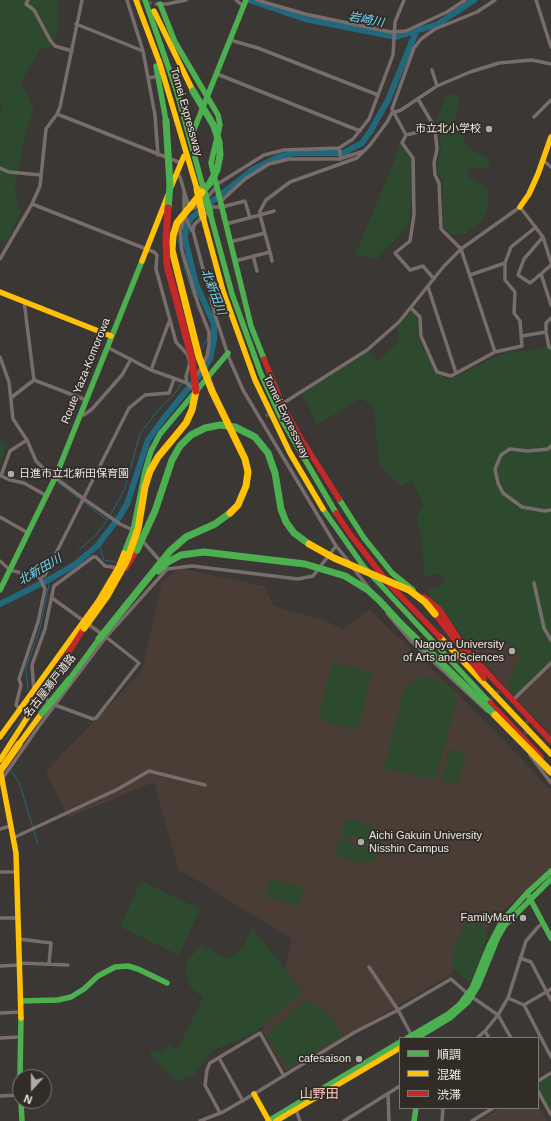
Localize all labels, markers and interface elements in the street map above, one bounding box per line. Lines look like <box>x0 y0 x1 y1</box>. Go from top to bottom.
water label: 岩崎川 <box>347 9 385 31</box>
street label: Tomei Expressway <box>167 66 205 158</box>
place label: 市立北小学校 <box>415 122 481 136</box>
marker: 市立北小学校 <box>484 124 494 134</box>
water label: 北新田川 <box>198 267 228 317</box>
street label: Route Yaza-Komorowa <box>59 316 113 426</box>
street label: Tomei Expressway <box>260 373 312 461</box>
place label: 日進市立北新田保育園 <box>19 467 129 481</box>
marker: 日進市立北新田保育園 <box>6 469 16 479</box>
water label: 北新田川 <box>16 552 64 588</box>
place label: Nagoya University of Arts and Sciences <box>403 638 504 664</box>
marker: Nagoya University of Arts and Sciences <box>507 646 517 656</box>
street label: 名古屋瀬戸道路 <box>21 652 79 720</box>
place label: Aichi Gakuin University Nisshin Campus <box>369 829 482 855</box>
marker: Aichi Gakuin University Nisshin Campus <box>356 837 366 847</box>
place label: FamilyMart <box>461 911 515 925</box>
marker: FamilyMart <box>518 913 528 923</box>
legend <box>399 1037 539 1109</box>
text: 順調 <box>437 1048 461 1062</box>
place label: cafesaison <box>298 1052 351 1066</box>
marker: cafesaison <box>354 1054 364 1064</box>
text: 混雑 <box>437 1068 461 1082</box>
north arrow <box>12 1069 52 1109</box>
district label: 山野田 <box>300 1086 338 1102</box>
text: 渋滞 <box>437 1088 461 1102</box>
text: N <box>22 1092 34 1106</box>

